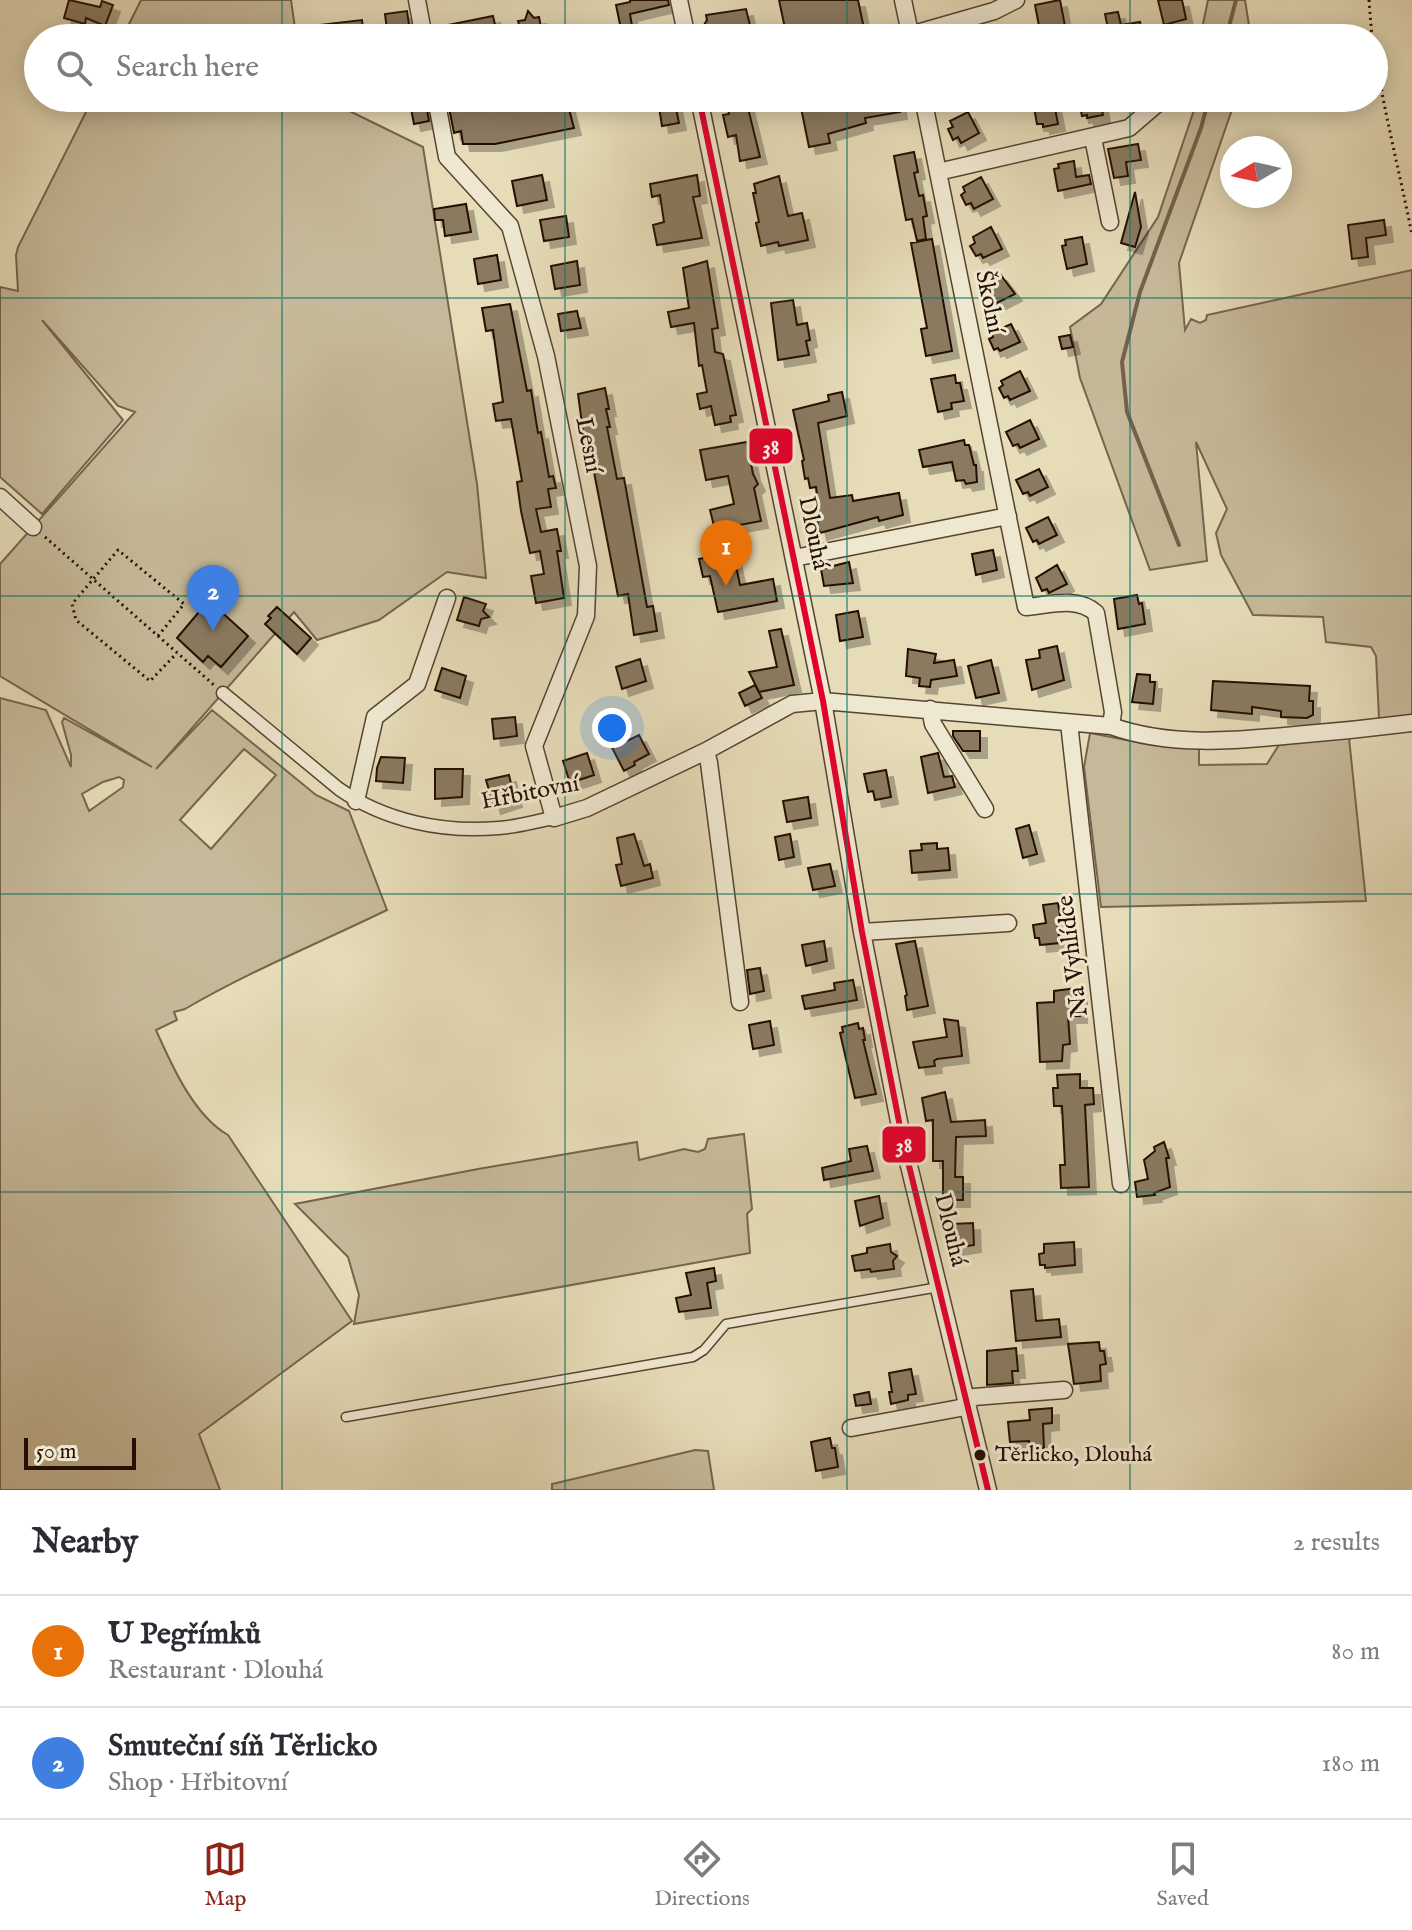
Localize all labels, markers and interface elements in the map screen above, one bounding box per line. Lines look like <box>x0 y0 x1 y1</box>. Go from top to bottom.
search box <box>24 24 1388 112</box>
icon: search <box>52 46 96 90</box>
text: Search here <box>116 49 259 87</box>
north arrow <box>1220 136 1292 208</box>
street label: Školní <box>967 268 1011 338</box>
street label: Lesní <box>567 415 609 477</box>
line badge: 38 <box>748 427 794 465</box>
text: 38 <box>763 434 779 462</box>
street label: Dlouhá <box>790 494 836 573</box>
pin: 1 <box>700 520 752 586</box>
pin: 2 <box>187 565 239 631</box>
your location <box>592 708 632 748</box>
street label: Hřbitovní <box>478 768 583 818</box>
street label: Na Vyhlídce <box>1050 893 1096 1019</box>
line badge: 38 <box>881 1125 927 1164</box>
text: 38 <box>896 1132 912 1160</box>
street label: Dlouhá <box>926 1190 974 1270</box>
scale bar <box>24 1434 136 1470</box>
text: 50 m <box>36 1438 77 1466</box>
place label: Těrlicko, Dlouhá <box>995 1441 1152 1469</box>
marker: Těrlicko, Dlouhá <box>972 1447 988 1463</box>
text: Nearby <box>32 1521 138 1564</box>
text: 2 results <box>1293 1526 1380 1559</box>
text: U Pegřímků <box>108 1616 261 1654</box>
text: 1 <box>53 1635 63 1668</box>
text: 80 m <box>1331 1635 1380 1668</box>
text: Restaurant · Dlouhá <box>108 1654 323 1687</box>
text: Smuteční síň Těrlicko <box>108 1728 377 1766</box>
text: 2 <box>52 1747 64 1780</box>
text: 180 m <box>1322 1747 1380 1780</box>
text: Shop · Hřbitovní <box>108 1766 288 1799</box>
tab: Map <box>203 1837 247 1913</box>
tab: Directions <box>654 1837 750 1913</box>
tab: Saved <box>1157 1837 1209 1913</box>

